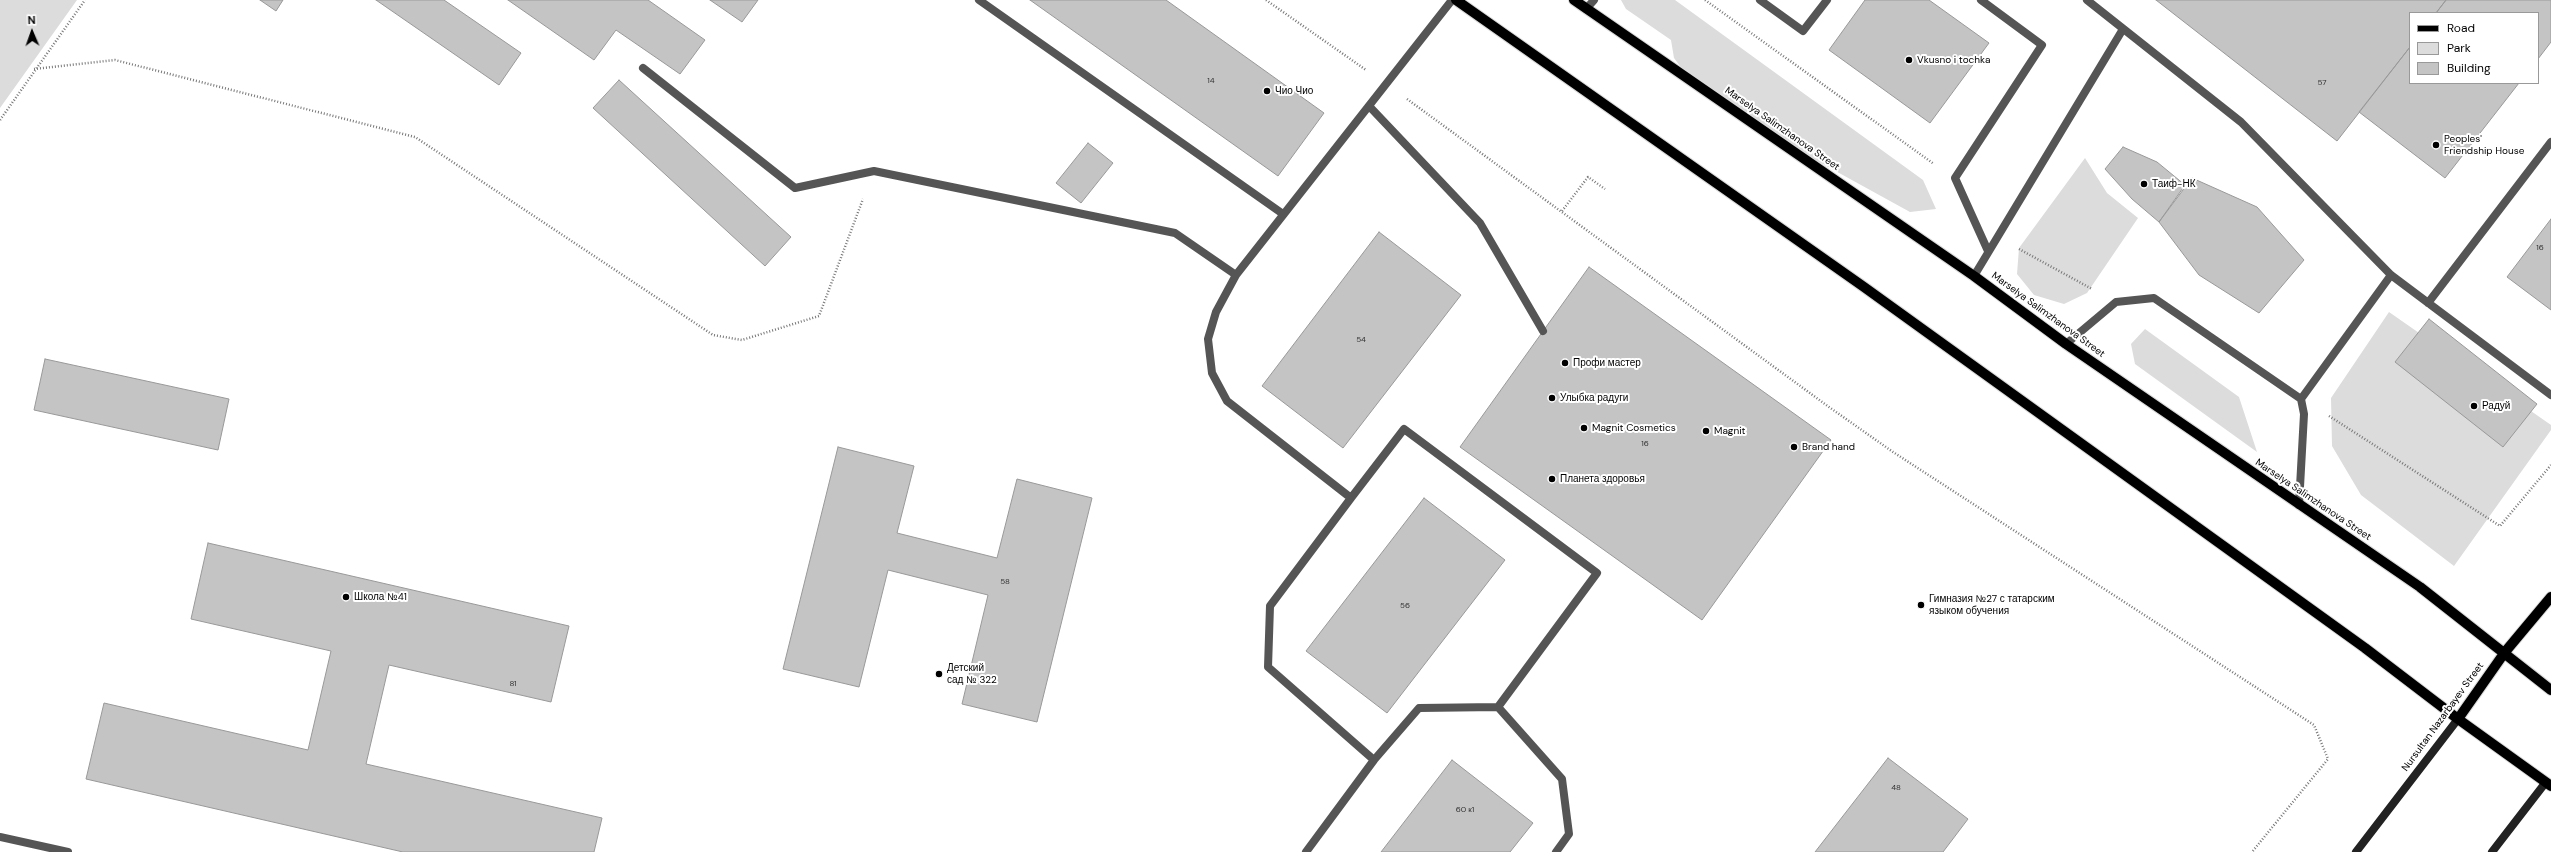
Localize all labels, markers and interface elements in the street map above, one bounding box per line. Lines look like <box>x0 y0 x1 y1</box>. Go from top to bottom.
north arrow <box>12 12 52 52</box>
legend <box>2409 12 2539 84</box>
text: N <box>27 13 36 27</box>
text: Road <box>2447 20 2475 36</box>
text: Park <box>2447 40 2471 56</box>
place label: Vkusno i tochka <box>1917 54 1990 66</box>
marker: Vkusno i tochka <box>1904 55 1914 65</box>
text: Building <box>2447 60 2491 76</box>
house number: 14 <box>1207 76 1215 86</box>
house number: 57 <box>2317 78 2327 88</box>
place label: Чио Чио <box>1275 85 1313 97</box>
street label: Marselya Salimzhanova Street <box>1722 85 1842 173</box>
marker: Чио Чио <box>1262 86 1272 96</box>
place label: Peoples' Friendship House <box>2444 133 2524 156</box>
marker: Peoples' Friendship House <box>2431 140 2441 150</box>
place label: Таиф-НК <box>2152 178 2195 190</box>
marker: Таиф-НК <box>2139 179 2149 189</box>
house number: 16 <box>2536 243 2544 253</box>
street label: Marselya Salimzhanova Street <box>1989 270 2107 360</box>
house number: 54 <box>1356 335 1366 345</box>
place label: Профи мастер <box>1573 357 1641 369</box>
marker: Профи мастер <box>1560 358 1570 368</box>
place label: Улыбка радуги <box>1560 392 1628 404</box>
marker: Улыбка радуги <box>1547 393 1557 403</box>
place label: Радуй <box>2482 400 2510 412</box>
marker: Радуй <box>2469 401 2479 411</box>
place label: Magnit Cosmetics <box>1592 422 1676 434</box>
marker: Magnit Cosmetics <box>1579 423 1589 433</box>
place label: Magnit <box>1714 425 1745 437</box>
marker: Magnit <box>1701 426 1711 436</box>
house number: 16 <box>1641 439 1649 449</box>
place label: Brand hand <box>1802 441 1855 453</box>
marker: Brand hand <box>1789 442 1799 452</box>
street label: Marselya Salimzhanova Street <box>2253 457 2373 543</box>
place label: Планета здоровья <box>1560 473 1645 485</box>
marker: Планета здоровья <box>1547 474 1557 484</box>
house number: 58 <box>1000 577 1010 587</box>
place label: Школа №41 <box>354 591 407 603</box>
marker: Школа №41 <box>341 592 351 602</box>
place label: Гимназия №27 с татарским языком обучения <box>1929 593 2055 616</box>
marker: Гимназия №27 с татарским языком обучения <box>1916 600 1926 610</box>
house number: 56 <box>1400 601 1410 611</box>
street label: Nursultan Nazarbayev Street <box>2399 660 2487 774</box>
place label: Детский сад № 322 <box>947 662 997 686</box>
marker: Детский сад № 322 <box>934 669 944 679</box>
house number: 81 <box>509 679 517 689</box>
house number: 48 <box>1891 783 1901 793</box>
house number: 60 к1 <box>1456 805 1474 815</box>

